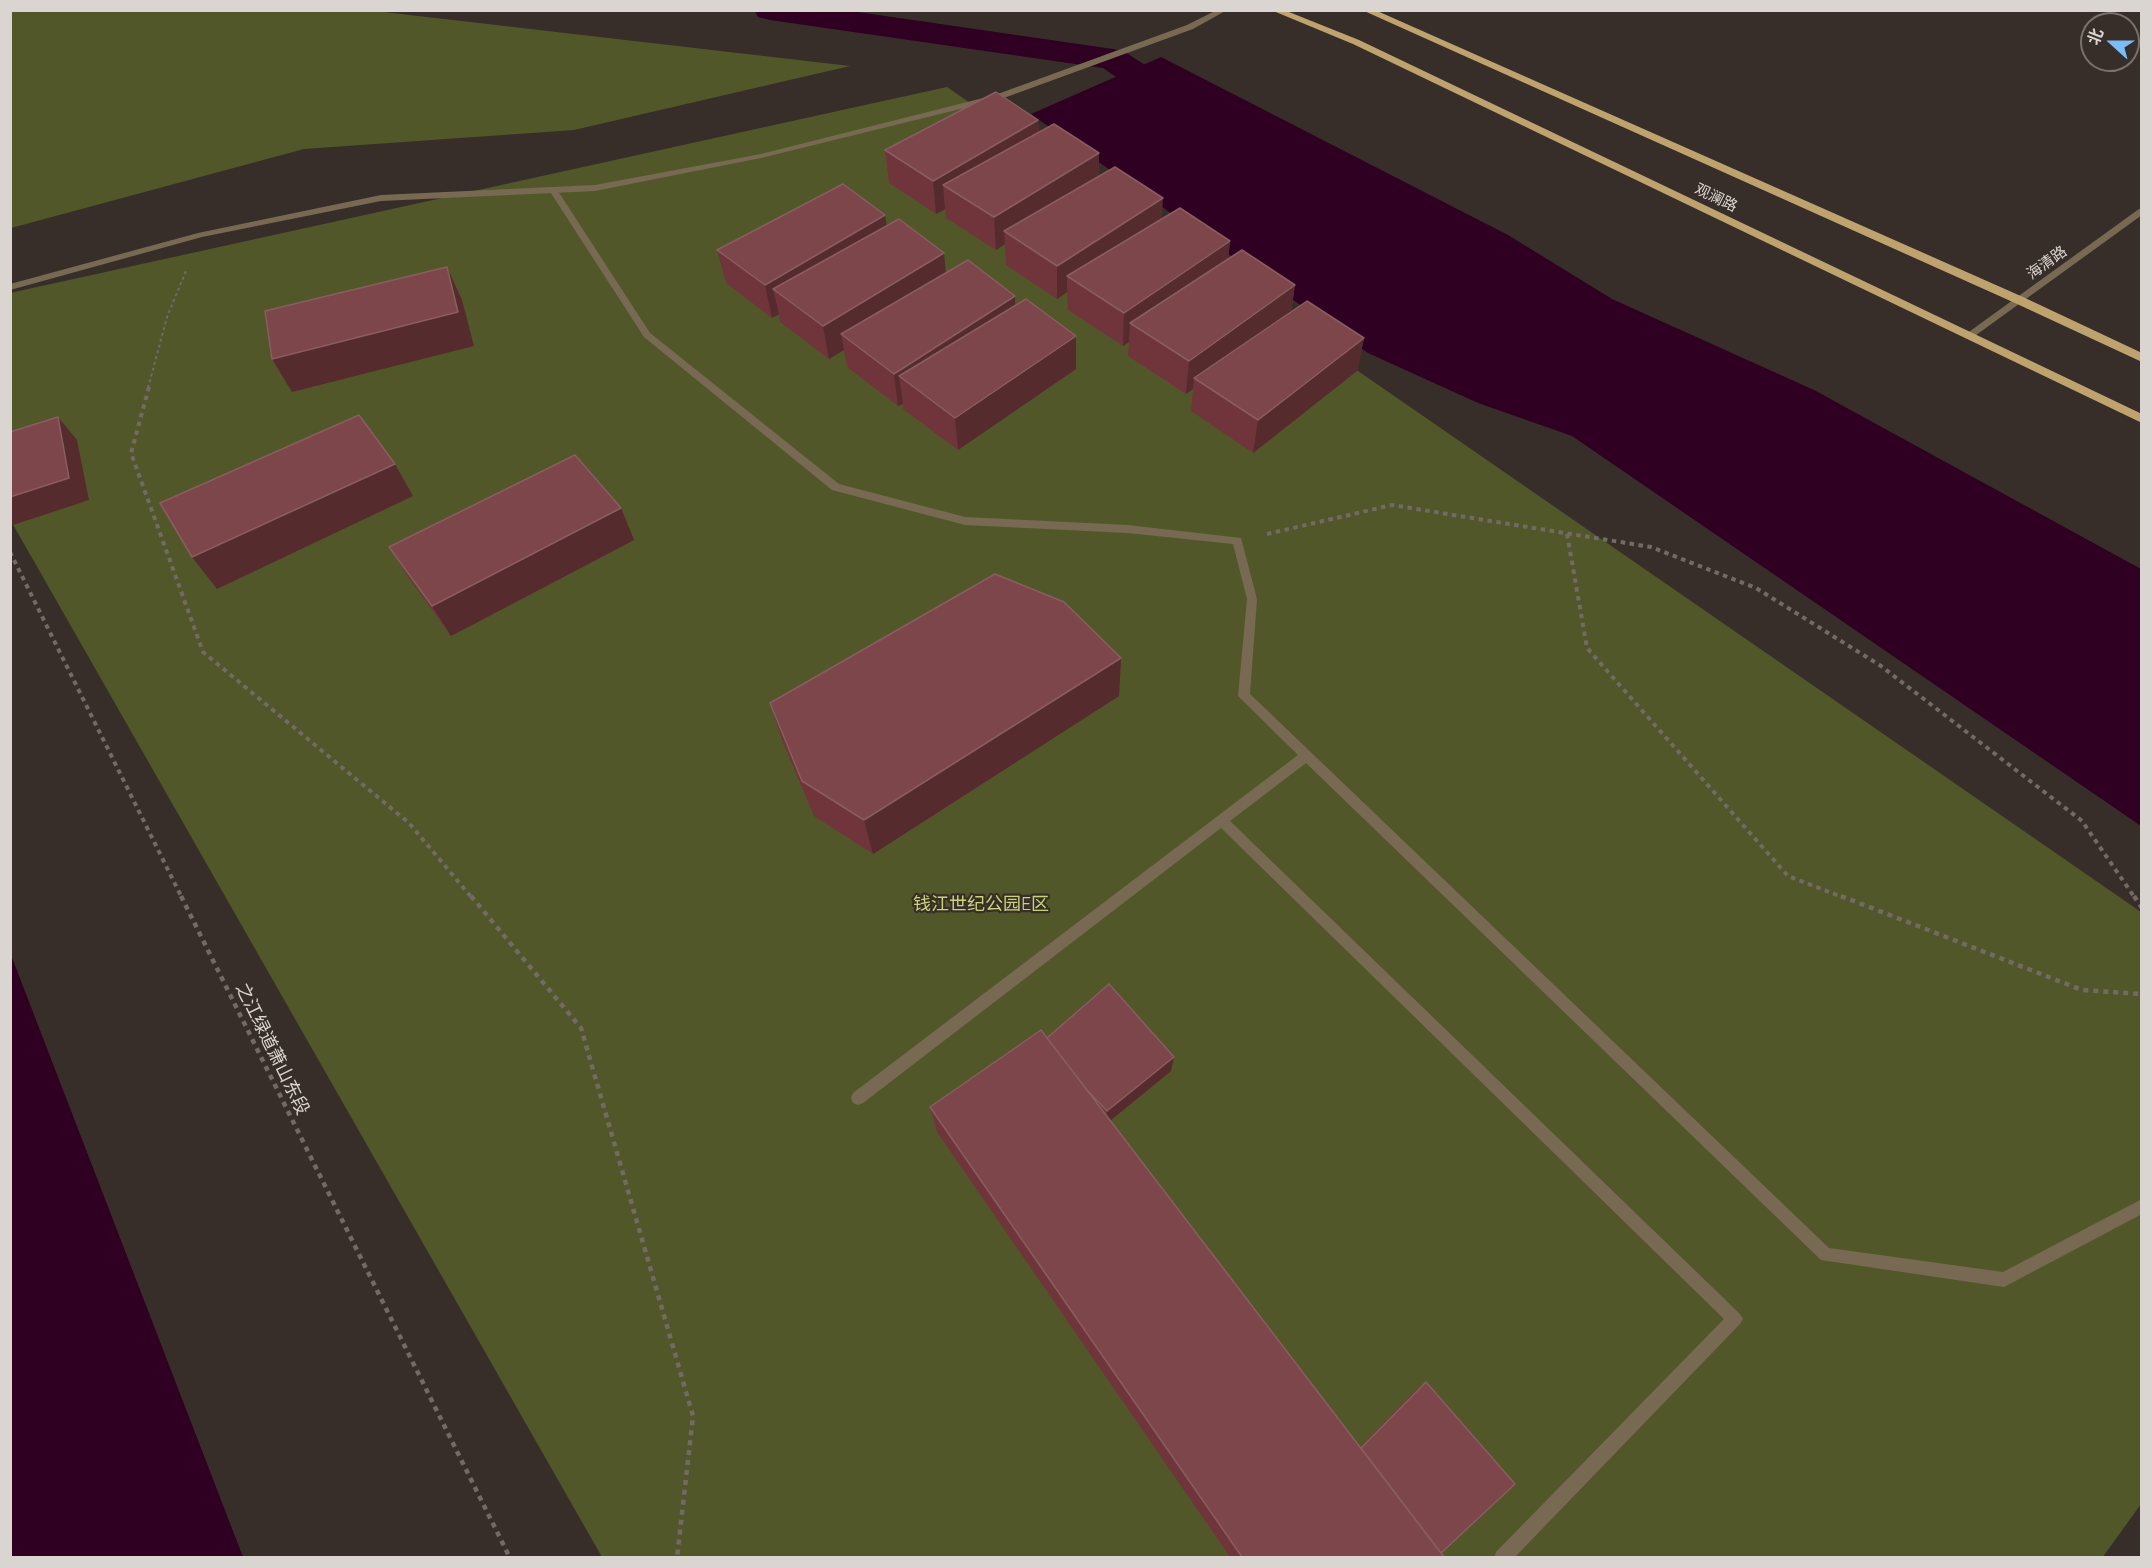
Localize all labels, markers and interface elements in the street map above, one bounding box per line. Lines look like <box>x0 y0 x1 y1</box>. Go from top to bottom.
north arrow <box>2080 12 2140 72</box>
text: 北 <box>2083 25 2107 47</box>
street label: 观澜路 <box>1692 180 1740 216</box>
street label: 海清路 <box>2024 242 2070 284</box>
park label: 钱江世纪公园E区 <box>913 894 1049 916</box>
street label: 之江绿道萧山东段 <box>231 980 313 1118</box>

